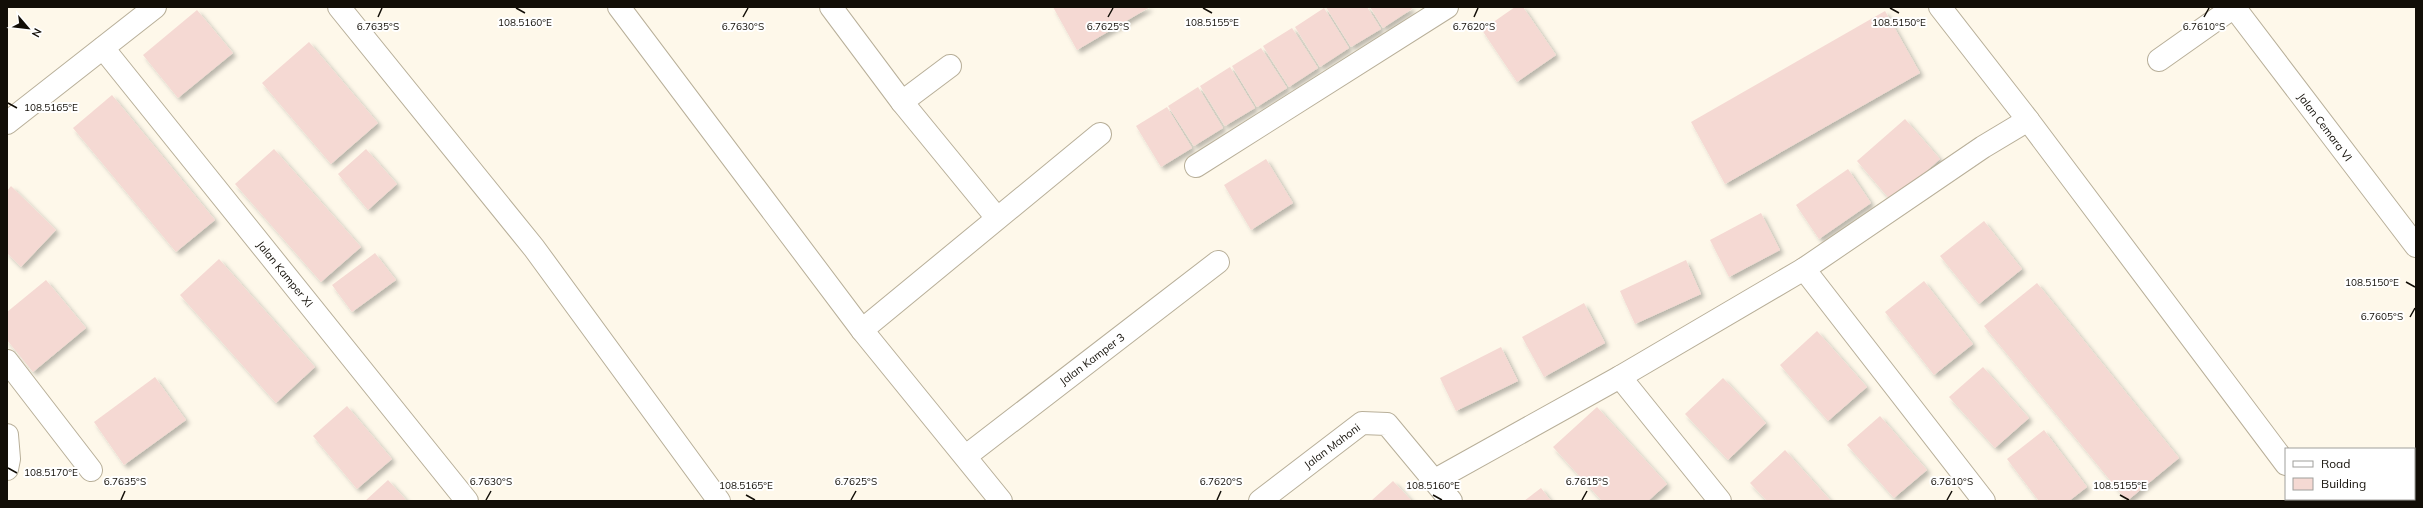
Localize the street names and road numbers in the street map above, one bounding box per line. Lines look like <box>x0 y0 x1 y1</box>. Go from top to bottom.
street label: Jalan Cemara VI <box>2295 90 2355 164</box>
street label: Jalan Kamper XI <box>254 238 316 310</box>
street label: Jalan Kamper 3 <box>1057 330 1127 388</box>
street label: Jalan Mahoni <box>1301 420 1363 472</box>

